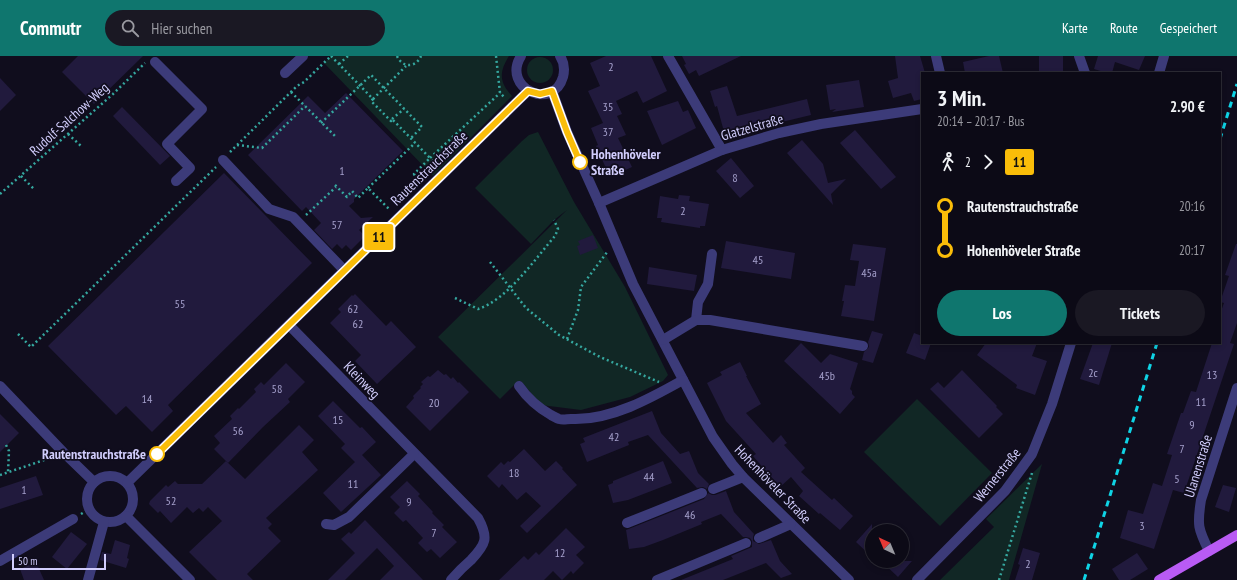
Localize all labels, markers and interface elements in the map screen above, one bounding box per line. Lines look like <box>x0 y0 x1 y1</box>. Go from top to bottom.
search box <box>105 10 385 46</box>
text: Commutr <box>20 16 81 40</box>
icon: search <box>119 17 141 39</box>
text: Hier suchen <box>151 19 212 38</box>
text: Karte <box>1062 19 1088 37</box>
text: Route <box>1110 19 1138 37</box>
text: Gespeichert <box>1160 19 1217 37</box>
house number: 2 <box>608 59 614 74</box>
street label: Rudolf-Salchow-Weg <box>26 79 112 159</box>
text: 3 Min. <box>937 84 986 112</box>
text: 2.90 € <box>1170 97 1205 116</box>
house number: 35 <box>603 99 613 114</box>
street label: Glatzelstraße <box>719 109 786 144</box>
text: 20:14 – 20:17 · Bus <box>937 113 1024 130</box>
house number: 37 <box>603 124 613 139</box>
street label: Rautenstrauchstraße <box>387 127 471 209</box>
place label: Hohenhöveler Straße <box>591 145 662 179</box>
icon: walk <box>937 151 959 173</box>
icon: forward <box>977 151 999 173</box>
text: 11 <box>1013 153 1026 171</box>
marker: Hohenhöveler Straße <box>572 154 588 170</box>
text: 2 <box>965 154 971 171</box>
house number: 1 <box>339 163 345 178</box>
house number: 8 <box>732 170 738 185</box>
text: Rautenstrauchstraße <box>967 197 1078 216</box>
text: 20:16 <box>1179 198 1205 215</box>
house number: 2 <box>680 203 686 218</box>
house number: 57 <box>332 217 342 232</box>
line badge: 11 <box>361 224 397 250</box>
text: 11 <box>372 228 386 246</box>
text: Hohenhöveler Straße <box>967 241 1081 260</box>
text: 20:17 <box>1179 242 1205 259</box>
house number: 45 <box>753 252 763 267</box>
house number: 45a <box>861 265 877 280</box>
button: Los <box>937 290 1067 336</box>
button: Tickets <box>1075 290 1205 336</box>
house number: 55 <box>175 296 185 311</box>
house number: 62 <box>348 301 358 316</box>
house number: 62 <box>353 316 363 331</box>
street label: Kleinweg <box>340 358 384 402</box>
house number: 2c <box>1088 365 1099 380</box>
house number: 13 <box>1207 367 1217 382</box>
house number: 45b <box>819 368 835 383</box>
house number: 58 <box>272 381 282 396</box>
house number: 14 <box>142 391 153 406</box>
house number: 11 <box>1196 394 1206 409</box>
house number: 20 <box>429 395 439 410</box>
house number: 15 <box>333 412 343 427</box>
house number: 9 <box>1189 417 1195 432</box>
house number: 56 <box>233 423 243 438</box>
house number: 42 <box>609 429 619 444</box>
street label: Ulanenstraße <box>1180 432 1216 500</box>
street label: Hohenhöveler Straße <box>731 441 815 527</box>
house number: 7 <box>1179 441 1185 456</box>
street label: Wernerstraße <box>970 444 1025 506</box>
place label: Rautenstrauchstraße <box>42 445 146 463</box>
marker: Rautenstrauchstraße <box>149 446 165 462</box>
house number: 18 <box>509 465 519 480</box>
house number: 44 <box>644 469 655 484</box>
house number: 5 <box>1174 471 1180 486</box>
house number: 11 <box>348 476 358 491</box>
house number: 1 <box>21 482 27 497</box>
house number: 52 <box>166 493 176 508</box>
house number: 9 <box>406 494 412 509</box>
house number: 46 <box>685 507 695 522</box>
house number: 3 <box>1139 518 1145 533</box>
north arrow <box>865 524 909 568</box>
map controls <box>865 524 909 568</box>
house number: 7 <box>431 525 437 540</box>
house number: 12 <box>555 545 565 560</box>
scale bar <box>12 552 106 571</box>
text: 50 m <box>18 554 37 568</box>
house number: 2 <box>1025 556 1031 571</box>

